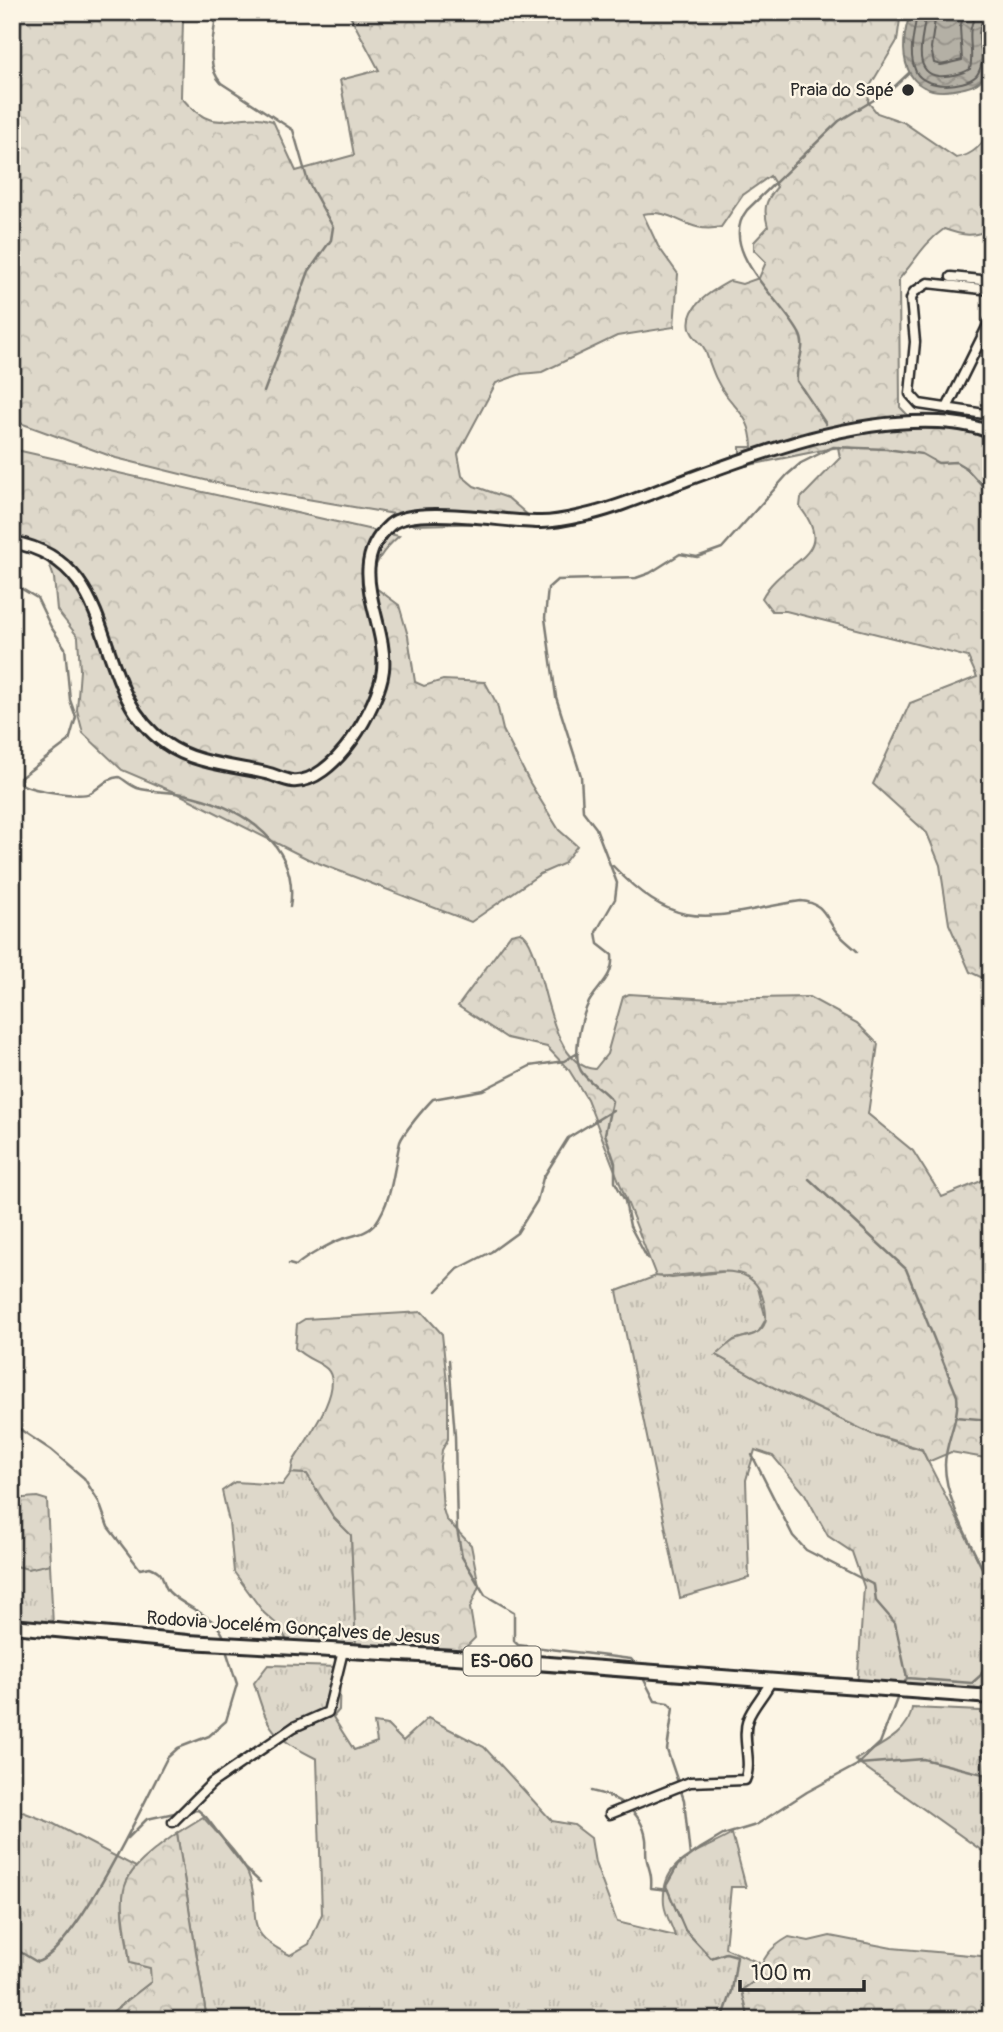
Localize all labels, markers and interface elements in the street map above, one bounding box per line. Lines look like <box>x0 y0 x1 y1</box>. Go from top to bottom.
place label: Praia do Sapé <box>790 78 894 102</box>
marker: Praia do Sapé <box>900 82 916 98</box>
street label: Rodovia Jocelém Gonçalves de Jesus <box>146 1606 441 1650</box>
road number: ES-060 <box>463 1646 540 1676</box>
scale bar <box>740 1948 865 1992</box>
text: 100 m <box>751 1960 811 1987</box>

